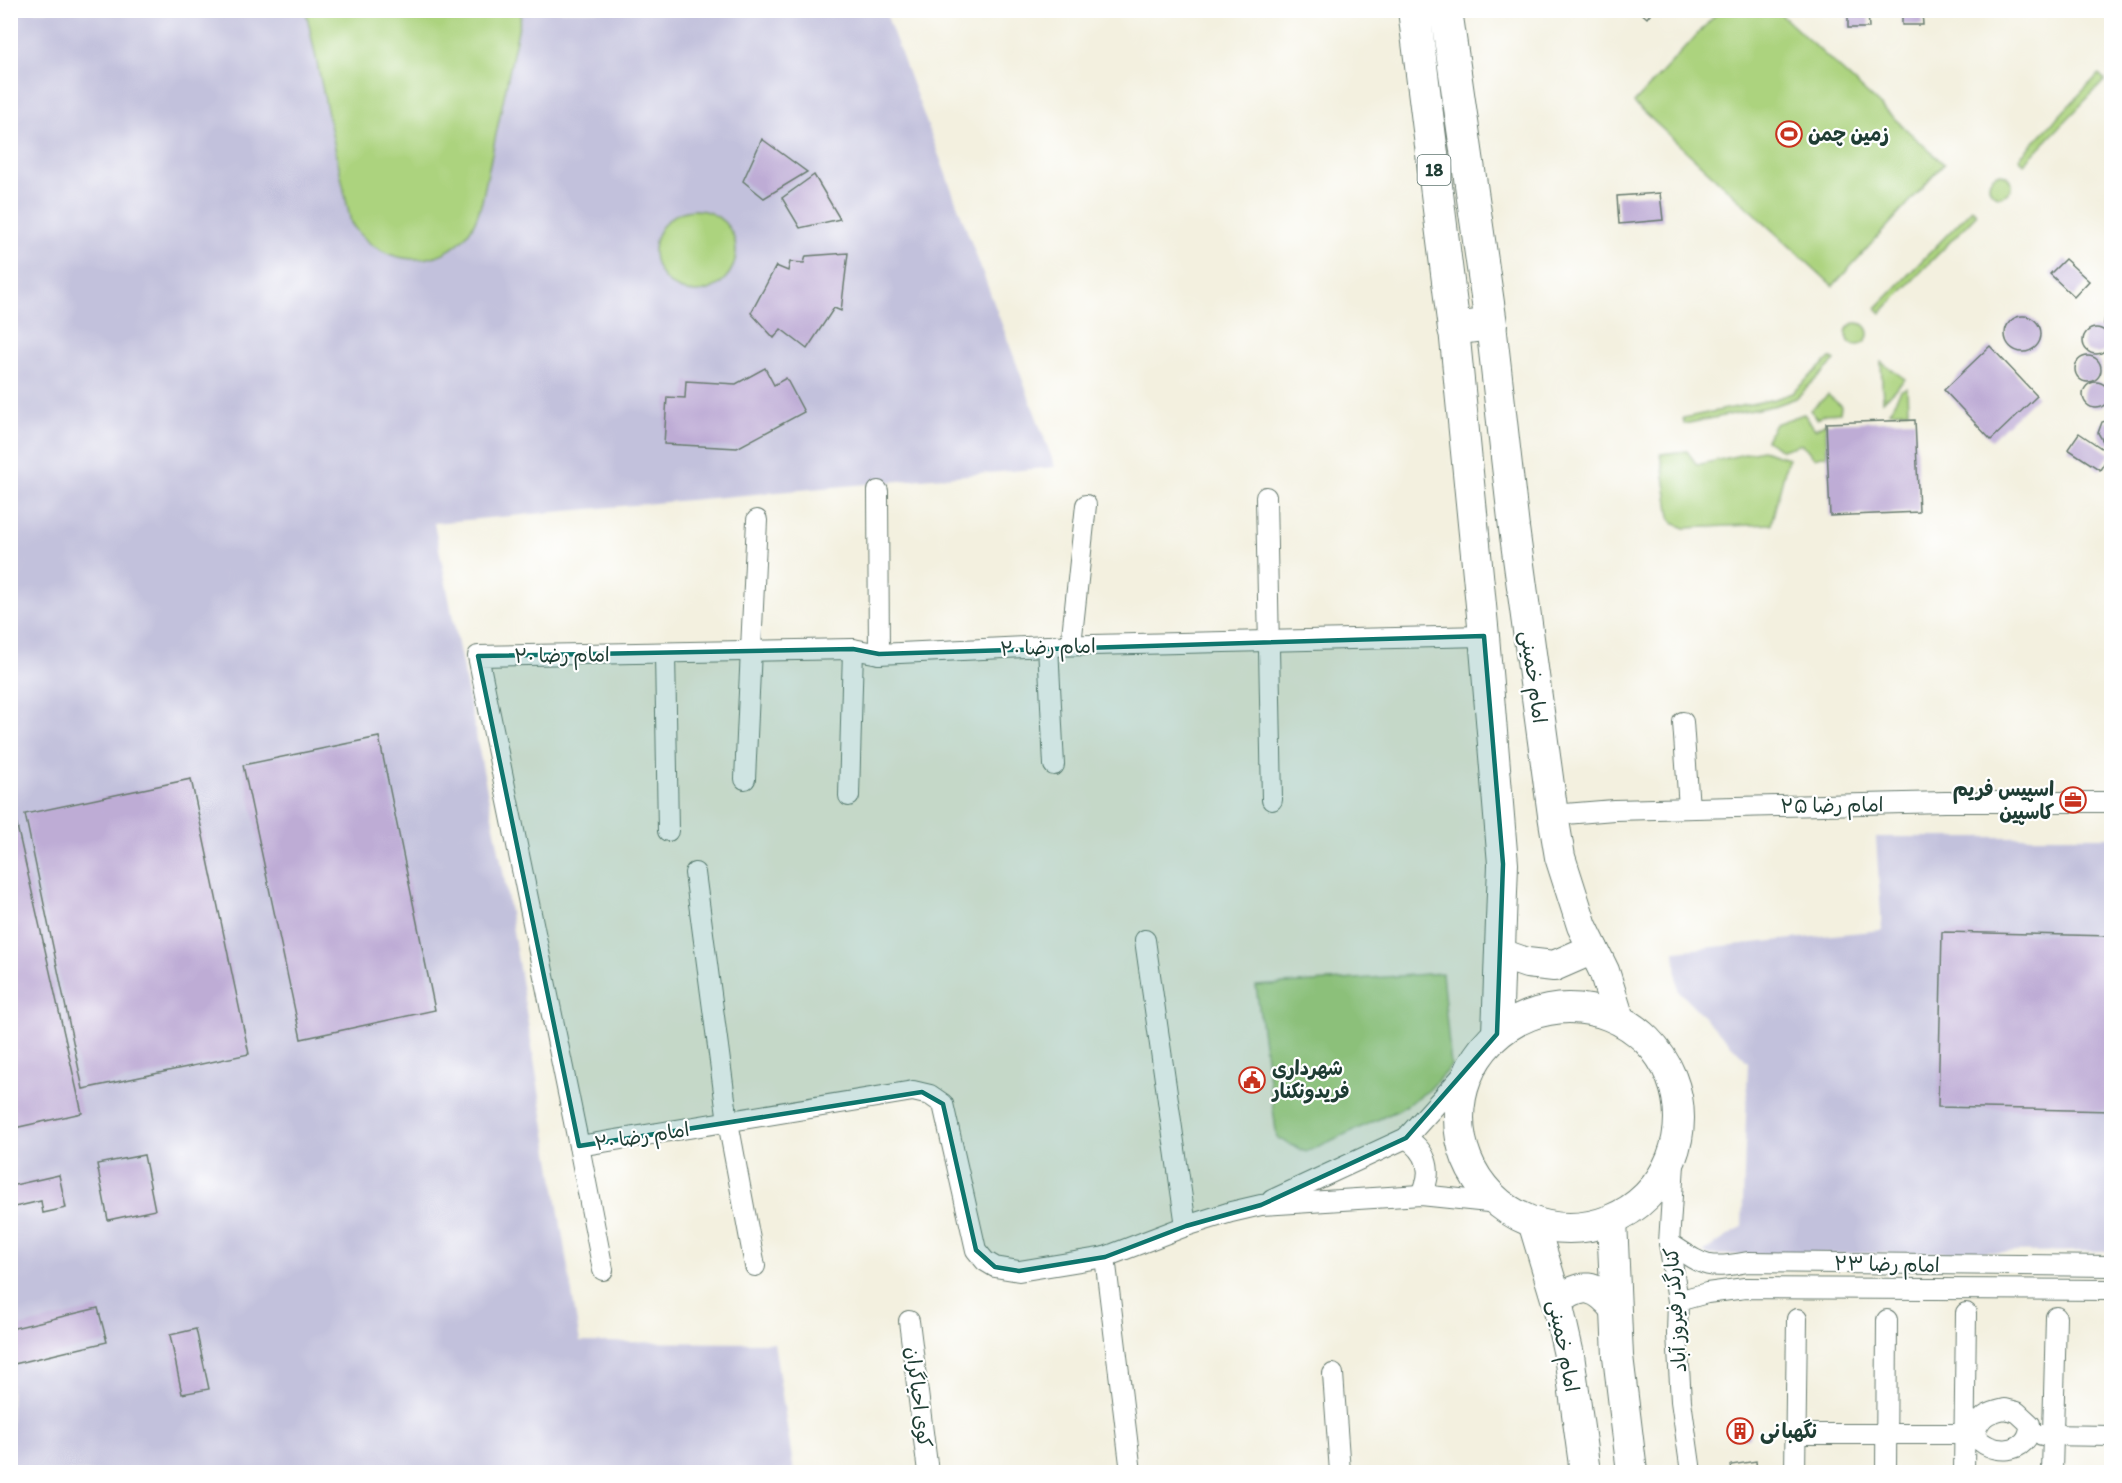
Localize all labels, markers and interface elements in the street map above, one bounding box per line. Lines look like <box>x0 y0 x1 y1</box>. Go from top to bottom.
sports icon: زمین چمن <box>1774 119 1804 149</box>
place label: زمین چمن <box>1808 122 1889 146</box>
road number: 18 <box>1418 155 1450 185</box>
street label: امام خمینی <box>1513 629 1552 725</box>
street label: امام رضا ۲۰ <box>1000 633 1096 664</box>
street label: امام رضا ۲۰ <box>514 642 610 671</box>
place label: اسپیس فریم کاسپین <box>1953 777 2054 825</box>
office icon: اسپیس فریم کاسپین <box>2058 785 2088 815</box>
street label: امام رضا ۲۵ <box>1780 792 1884 821</box>
place label: شهرداری فریدونکنار <box>1271 1056 1350 1104</box>
public building icon: شهرداری فریدونکنار <box>1237 1065 1267 1095</box>
street label: امام رضا ۲۰ <box>593 1117 692 1158</box>
street label: کنارگذر فیروز آباد <box>1659 1247 1691 1373</box>
street label: امام رضا ۲۳ <box>1834 1251 1940 1280</box>
street label: امام خمینی <box>1540 1298 1585 1395</box>
street label: کوی احیاگران <box>901 1345 937 1449</box>
building icon: نگهبانی <box>1725 1416 1755 1446</box>
place label: نگهبانی <box>1760 1419 1817 1444</box>

